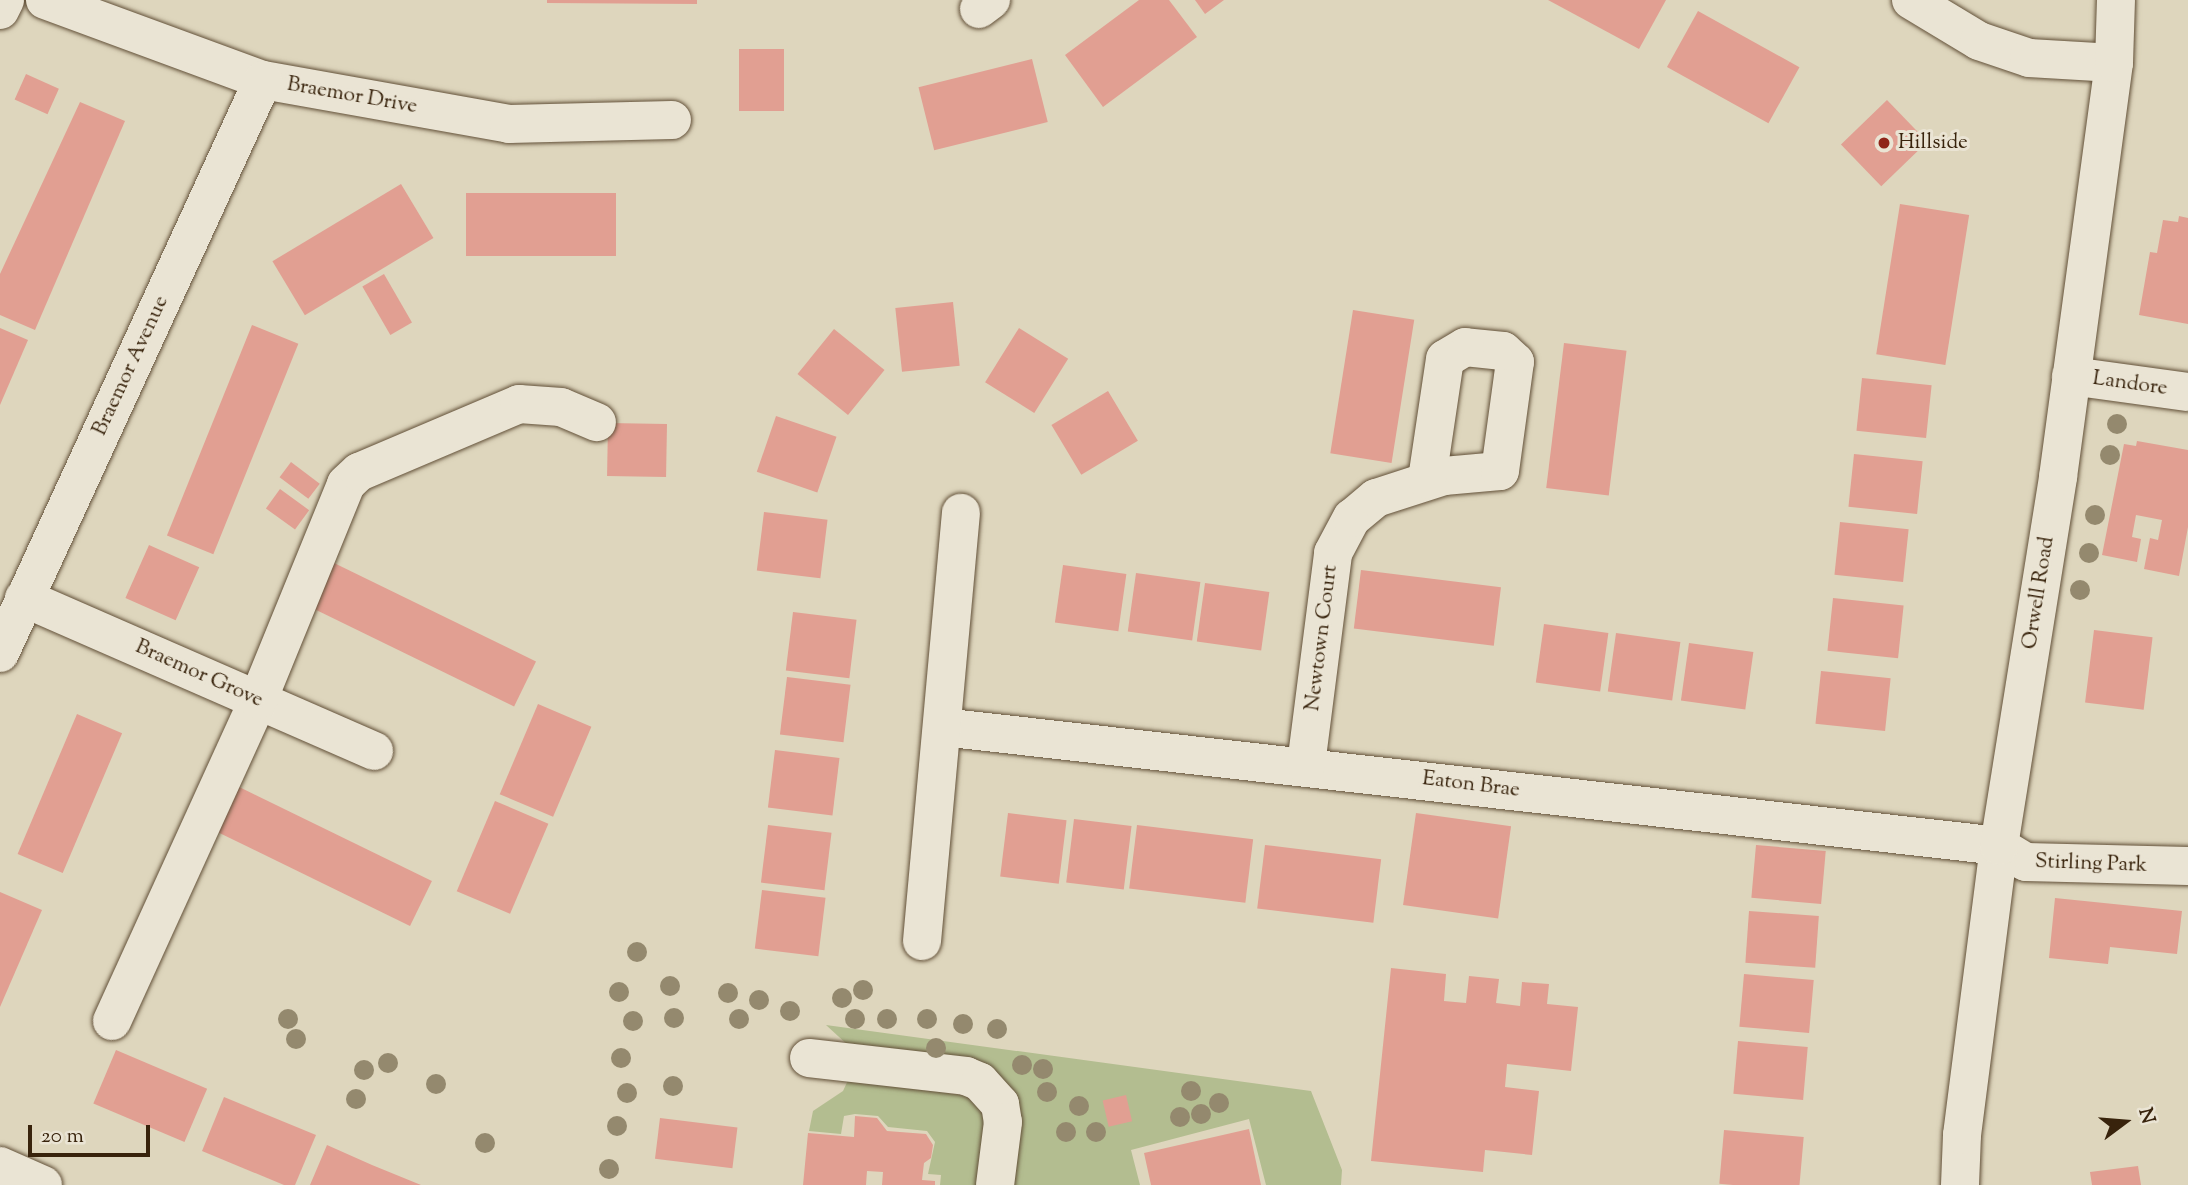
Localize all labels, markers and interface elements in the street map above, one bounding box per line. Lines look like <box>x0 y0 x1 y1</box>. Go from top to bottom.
street label: Braemor Drive <box>285 72 419 120</box>
place label: Hillside <box>1898 130 1968 156</box>
marker: Hillside <box>1876 135 1892 151</box>
street label: Braemor Avenue <box>88 292 174 440</box>
street label: Landore <box>2091 366 2169 402</box>
street label: Orwell Road <box>2018 535 2060 651</box>
street label: Newtown Court <box>1301 563 1343 713</box>
street label: Braemor Grove <box>131 635 267 713</box>
street label: Eaton Brae <box>1421 767 1521 803</box>
street label: Stirling Park <box>2034 849 2148 879</box>
north arrow <box>2090 1087 2160 1157</box>
text: N <box>2131 1105 2161 1127</box>
scale bar <box>32 1112 154 1156</box>
text: 20 m <box>41 1122 84 1152</box>

